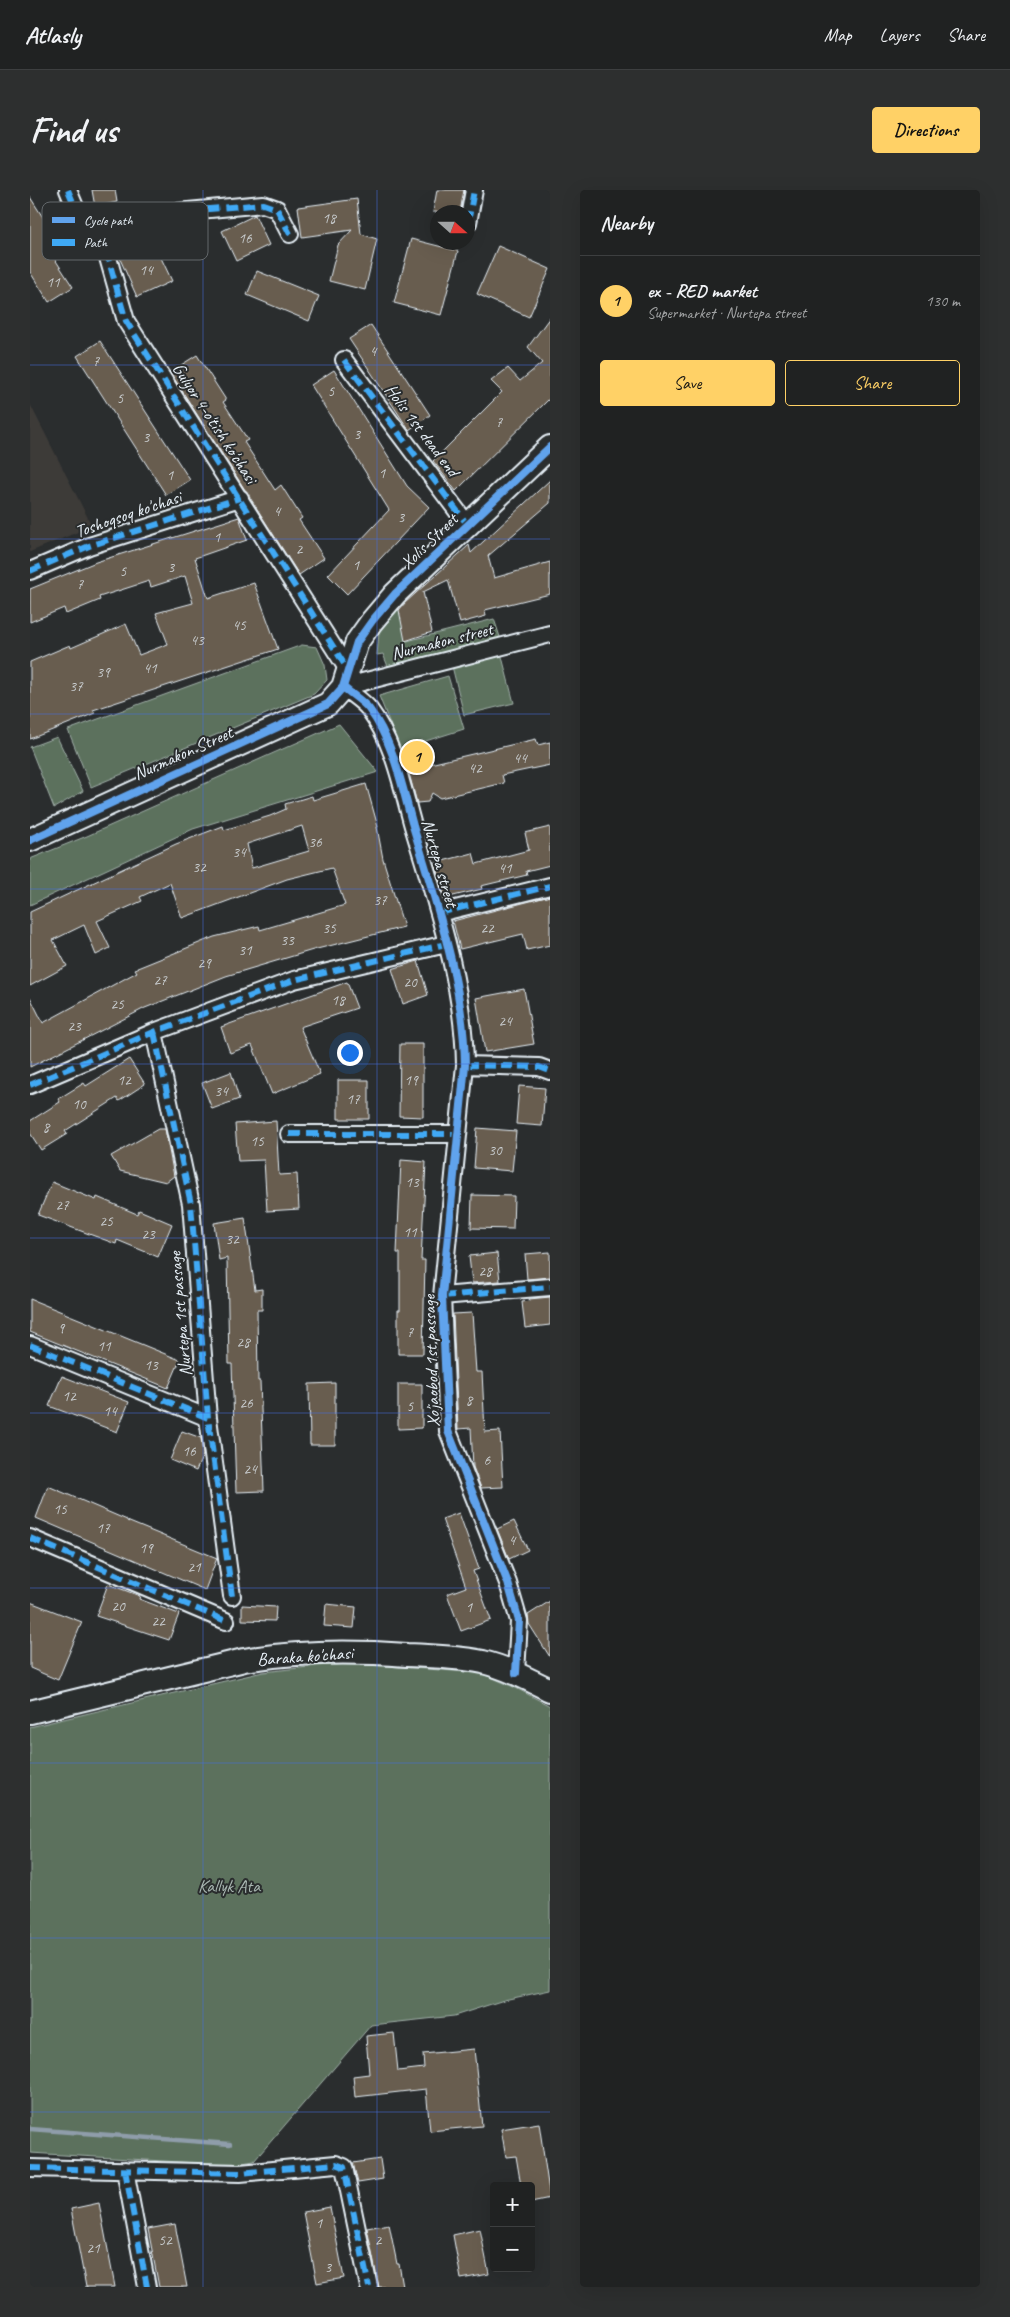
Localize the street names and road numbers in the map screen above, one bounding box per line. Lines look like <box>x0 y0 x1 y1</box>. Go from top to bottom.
street label: Gulyor 4-o'tish ko'chasi <box>168 359 264 490</box>
street label: Holis 1st dead end <box>380 379 464 481</box>
street label: Toshoqsoq ko'chasi <box>72 485 187 542</box>
street label: Xolis Street <box>396 507 464 574</box>
street label: Nurmakon street <box>389 617 497 664</box>
street label: Nurmakon Street <box>130 720 238 785</box>
street label: Nurtepa street <box>417 816 464 911</box>
street label: Nurtepa 1st passage <box>163 1250 196 1377</box>
street label: Xo'jaobod 1st passage <box>418 1293 444 1427</box>
street label: Baraka ko'chasi <box>256 1641 356 1670</box>

